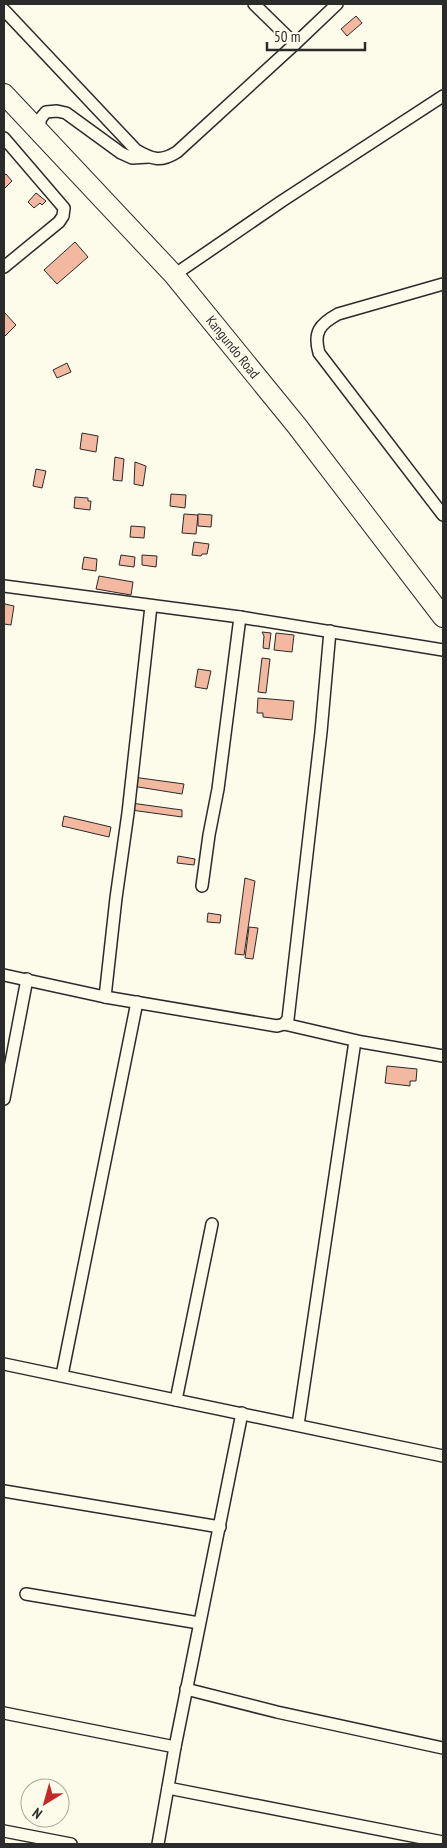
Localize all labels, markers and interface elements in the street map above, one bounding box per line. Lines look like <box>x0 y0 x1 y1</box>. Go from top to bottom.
scale bar <box>267 20 364 52</box>
text: 50 m <box>274 27 300 46</box>
street label: Kangundo Road <box>202 312 264 382</box>
north arrow <box>20 1778 70 1828</box>
text: N <box>29 1804 46 1823</box>

